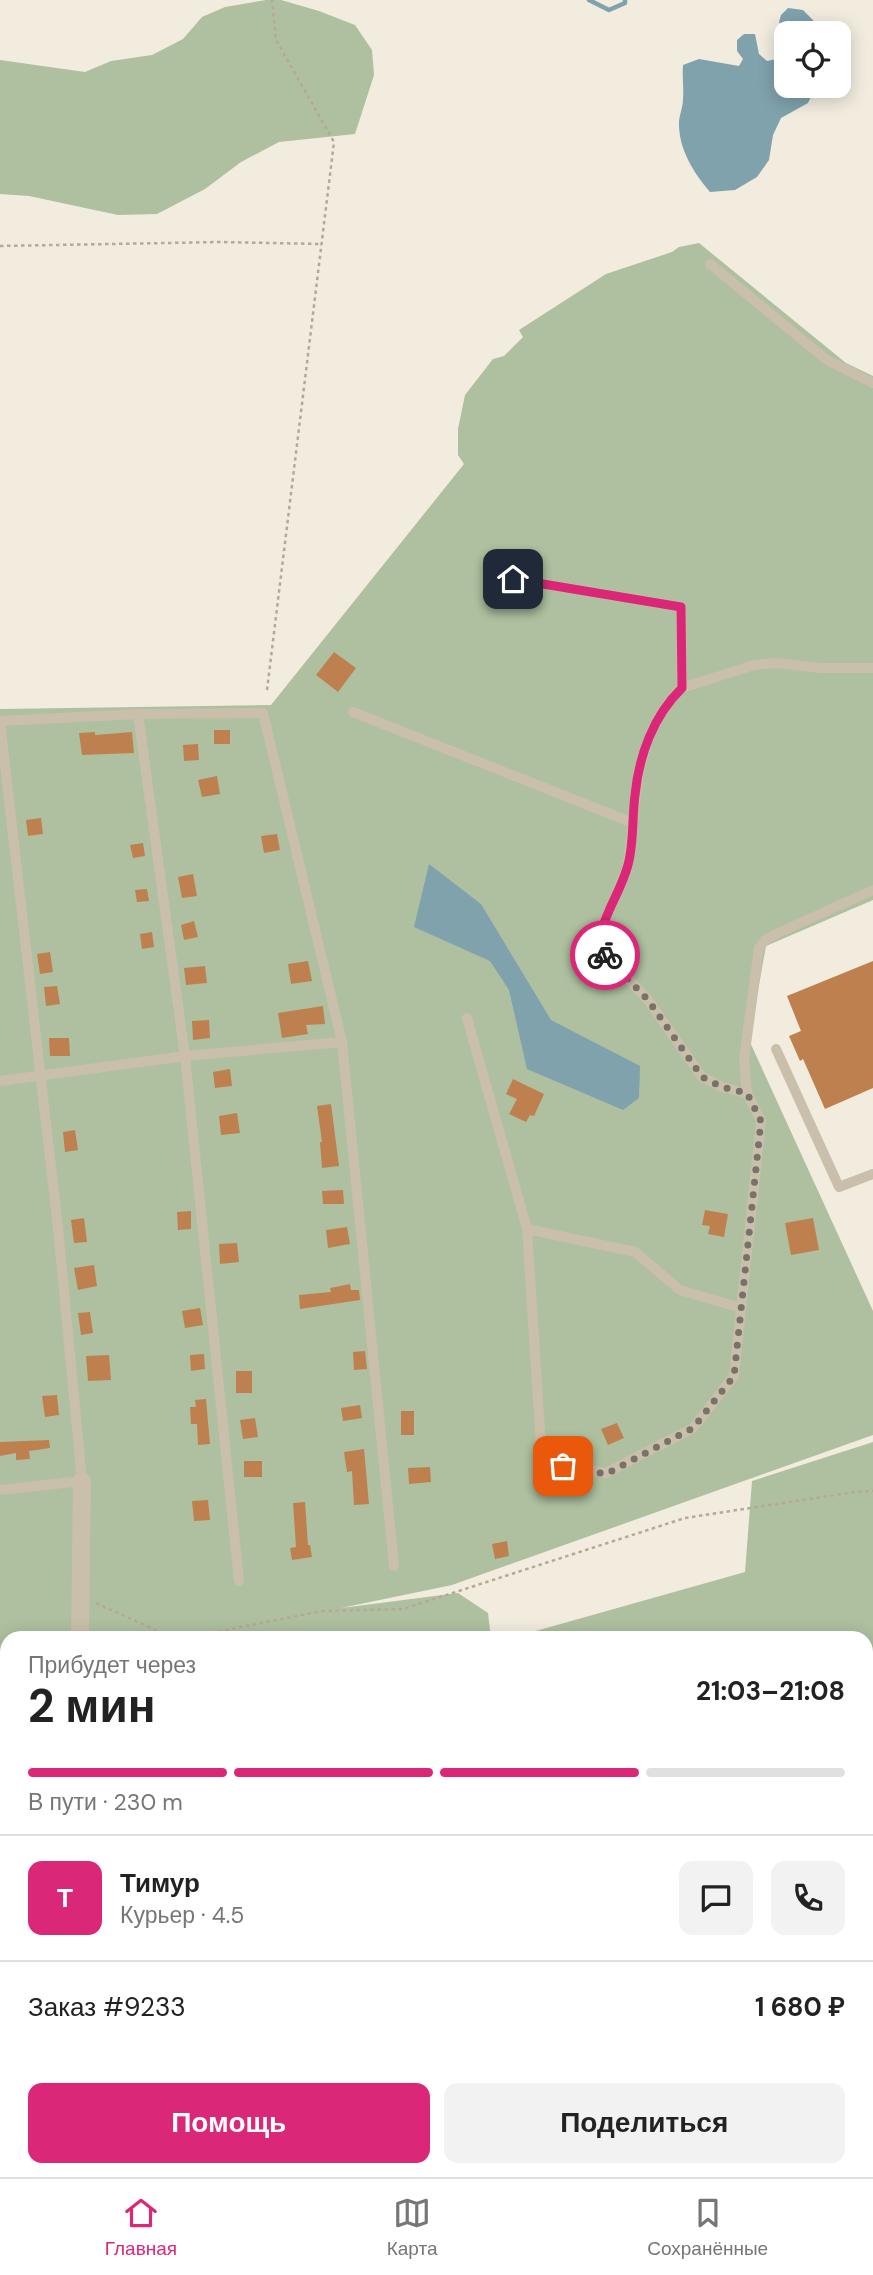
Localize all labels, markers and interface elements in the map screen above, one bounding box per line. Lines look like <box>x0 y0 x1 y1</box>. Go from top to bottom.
map controls <box>774 21 851 98</box>
button: locate <box>774 21 851 98</box>
pin <box>483 549 543 609</box>
icon: home <box>494 560 532 598</box>
courier <box>570 920 640 990</box>
icon: bike <box>586 936 624 974</box>
pin <box>533 1436 593 1496</box>
icon: bag <box>544 1447 582 1485</box>
text: Прибудет через <box>28 1650 196 1680</box>
text: 21:03–21:08 <box>696 1674 845 1708</box>
text: 2 мин <box>28 1676 155 1736</box>
text: В пути · 230 m <box>28 1787 183 1817</box>
button: chat <box>679 1861 753 1935</box>
button: phone <box>771 1861 845 1935</box>
text: Тимур <box>120 1866 200 1900</box>
text: Т <box>57 1881 73 1915</box>
text: Курьер · 4.5 <box>120 1900 244 1930</box>
text: Заказ #9233 <box>28 1990 186 2024</box>
text: 1 680 ₽ <box>755 1990 845 2024</box>
button: Помощь <box>28 2083 430 2163</box>
button: Поделиться <box>444 2083 845 2163</box>
tab: Главная <box>105 2194 177 2261</box>
tab: Карта <box>387 2194 438 2261</box>
tab: Сохранённые <box>647 2194 768 2261</box>

